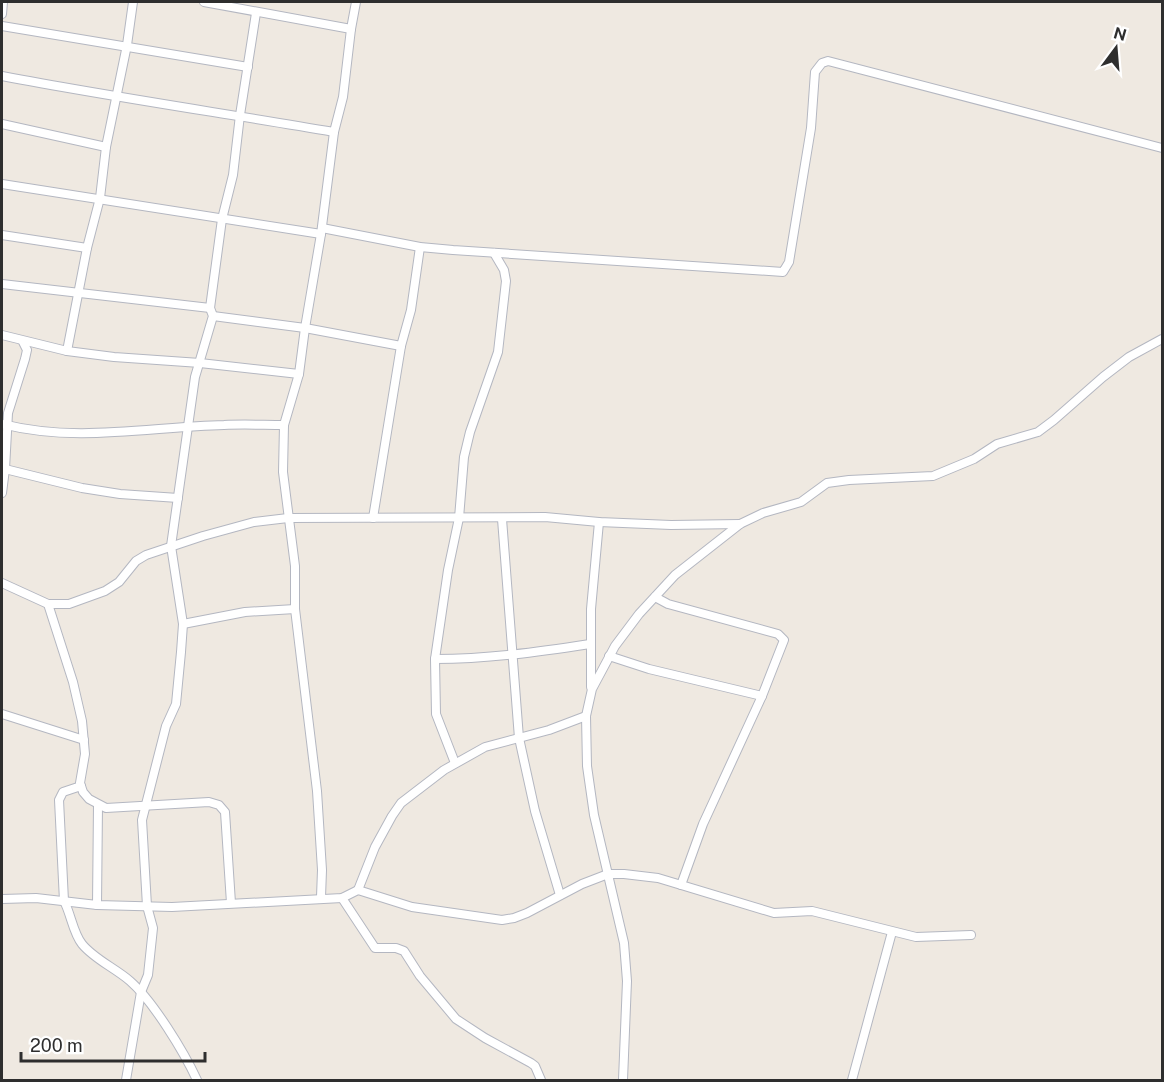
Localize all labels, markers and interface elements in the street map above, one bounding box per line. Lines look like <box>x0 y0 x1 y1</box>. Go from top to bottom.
north arrow <box>1086 18 1146 78</box>
text: N <box>1111 23 1129 45</box>
scale bar <box>21 1025 206 1063</box>
text: 200 m <box>30 1035 83 1056</box>

